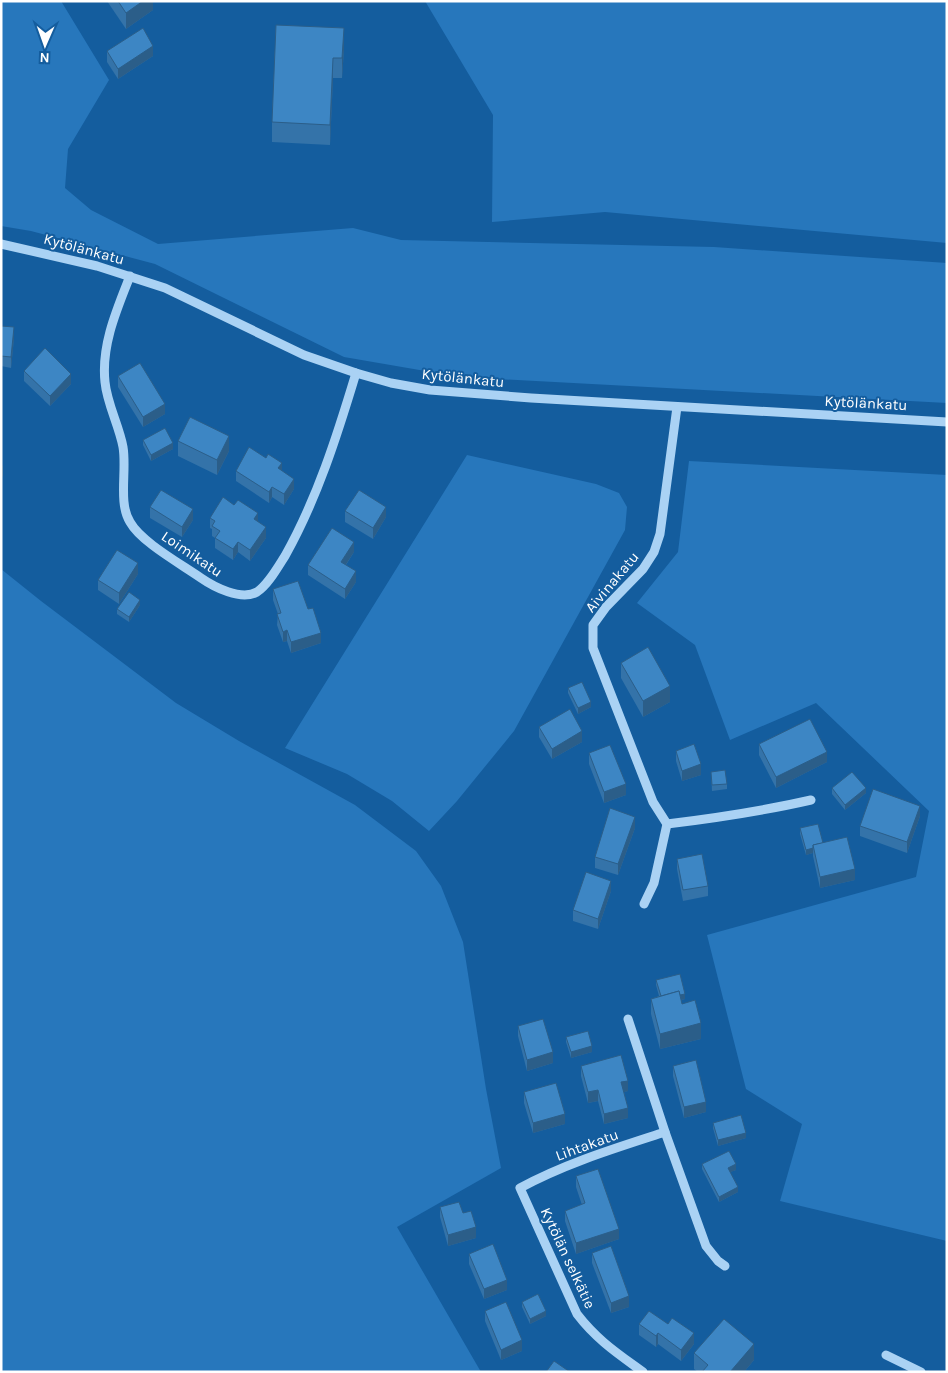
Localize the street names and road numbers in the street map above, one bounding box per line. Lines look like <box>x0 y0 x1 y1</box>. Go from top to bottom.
street label: Kytölänkatu <box>42 230 126 268</box>
street label: Kytölänkatu <box>421 365 505 391</box>
street label: Kytölänkatu <box>824 392 908 414</box>
street label: Loimikatu <box>158 527 226 581</box>
street label: Aivinakatu <box>581 548 643 616</box>
street label: Lihtakatu <box>553 1125 621 1165</box>
street label: Kytölän selkätie <box>537 1205 599 1311</box>

